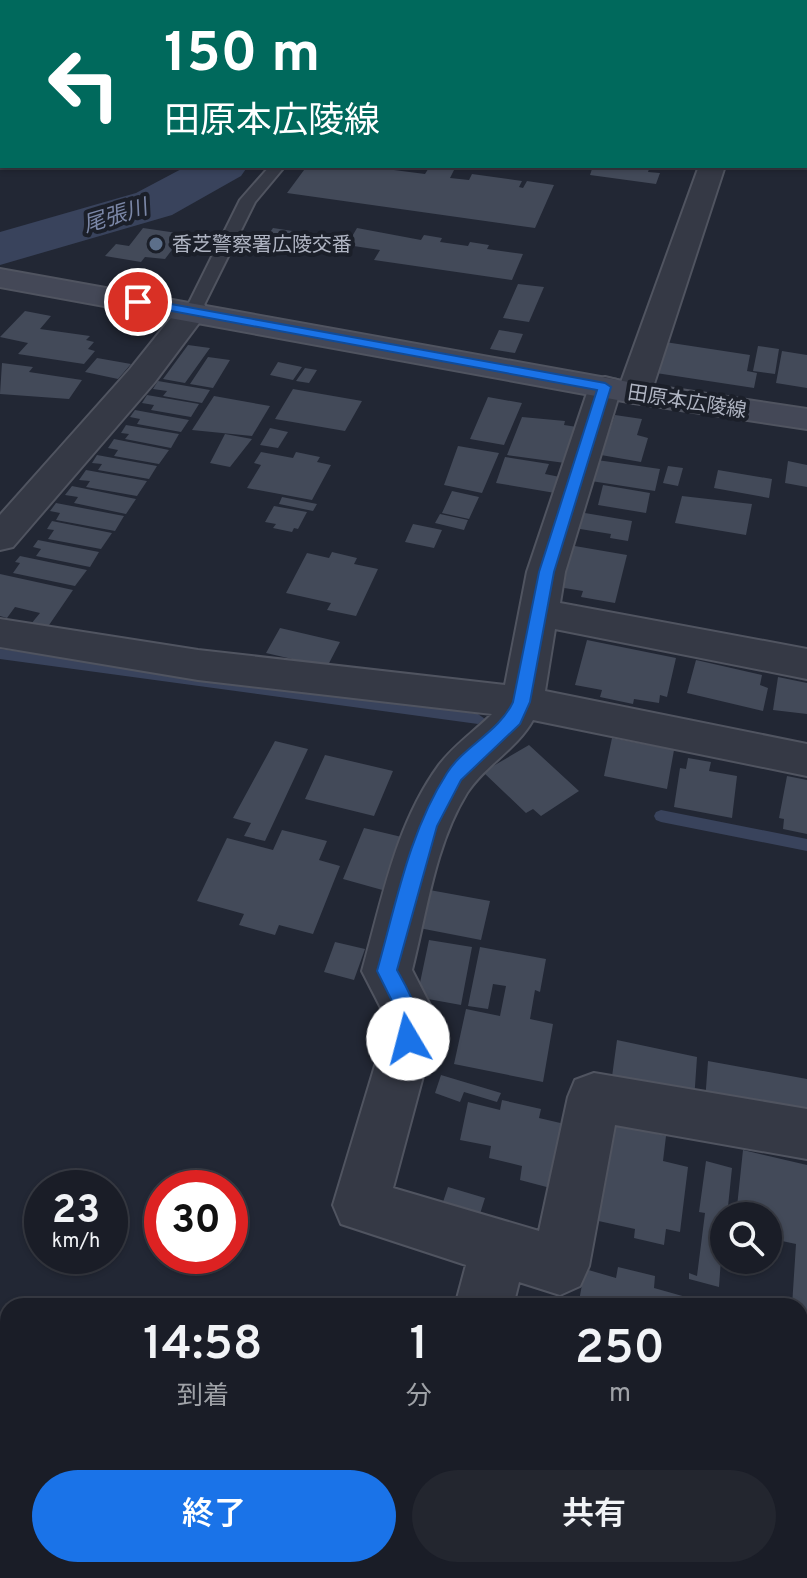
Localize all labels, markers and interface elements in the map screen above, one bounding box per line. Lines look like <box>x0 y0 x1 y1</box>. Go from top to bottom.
text: 150 m <box>164 21 320 91</box>
icon: left <box>32 32 136 136</box>
text: 田原本広陵線 <box>164 100 380 146</box>
water label: 尾張川 <box>80 194 153 240</box>
place label: 香芝警察署広陵交番 <box>172 233 352 259</box>
marker: 香芝警察署広陵交番 <box>147 235 165 253</box>
pin <box>104 268 172 336</box>
icon: arrive <box>116 280 160 324</box>
street label: 田原本広陵線 <box>625 381 748 425</box>
position arrow <box>366 997 450 1081</box>
speed limit sign: 30 <box>144 1170 248 1274</box>
text: 23 <box>52 1187 100 1237</box>
map controls <box>710 1202 782 1274</box>
button: search <box>710 1202 782 1274</box>
text: km/h <box>52 1229 100 1255</box>
text: 14:58 <box>143 1316 263 1376</box>
text: 1 <box>409 1316 428 1376</box>
text: 250 <box>575 1320 665 1380</box>
text: m <box>609 1378 631 1411</box>
text: 到着 <box>177 1381 229 1414</box>
text: 分 <box>406 1381 432 1414</box>
button: 終了 <box>32 1470 396 1562</box>
button: 共有 <box>412 1470 776 1562</box>

